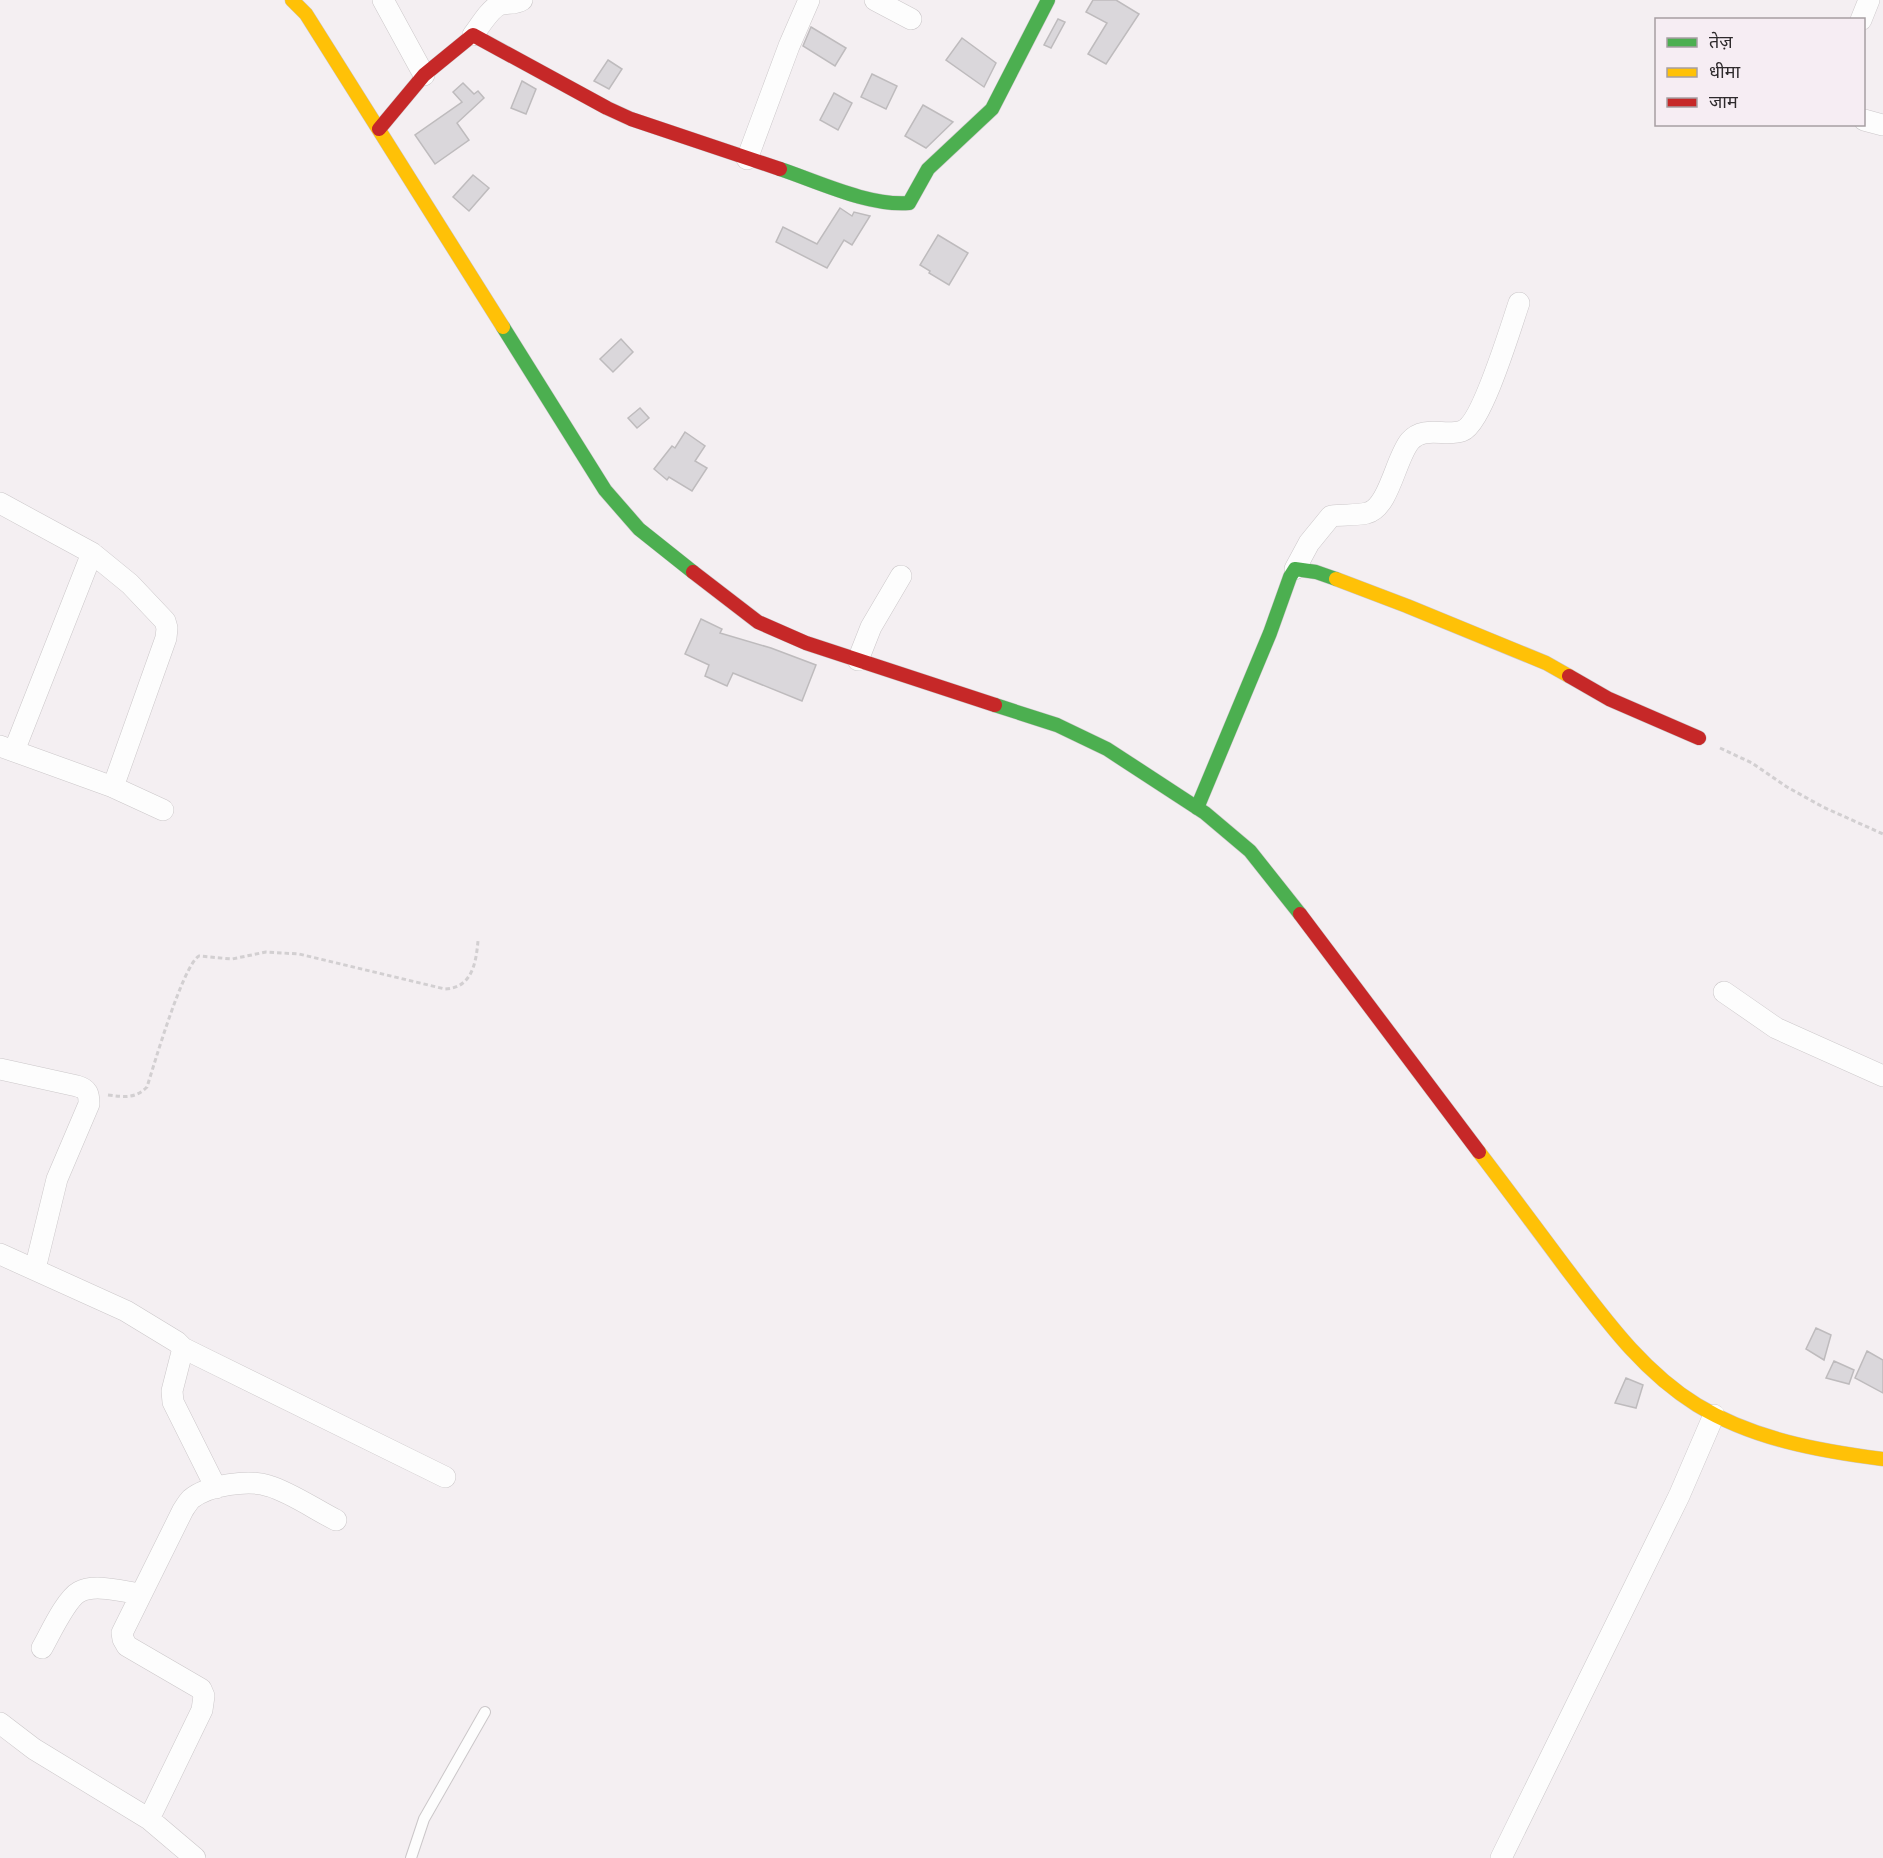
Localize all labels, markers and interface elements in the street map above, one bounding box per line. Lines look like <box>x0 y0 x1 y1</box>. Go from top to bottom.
legend <box>1655 18 1865 126</box>
text: तेज़ <box>1709 30 1733 54</box>
text: धीमा <box>1709 60 1740 84</box>
text: जाम <box>1709 90 1739 114</box>

